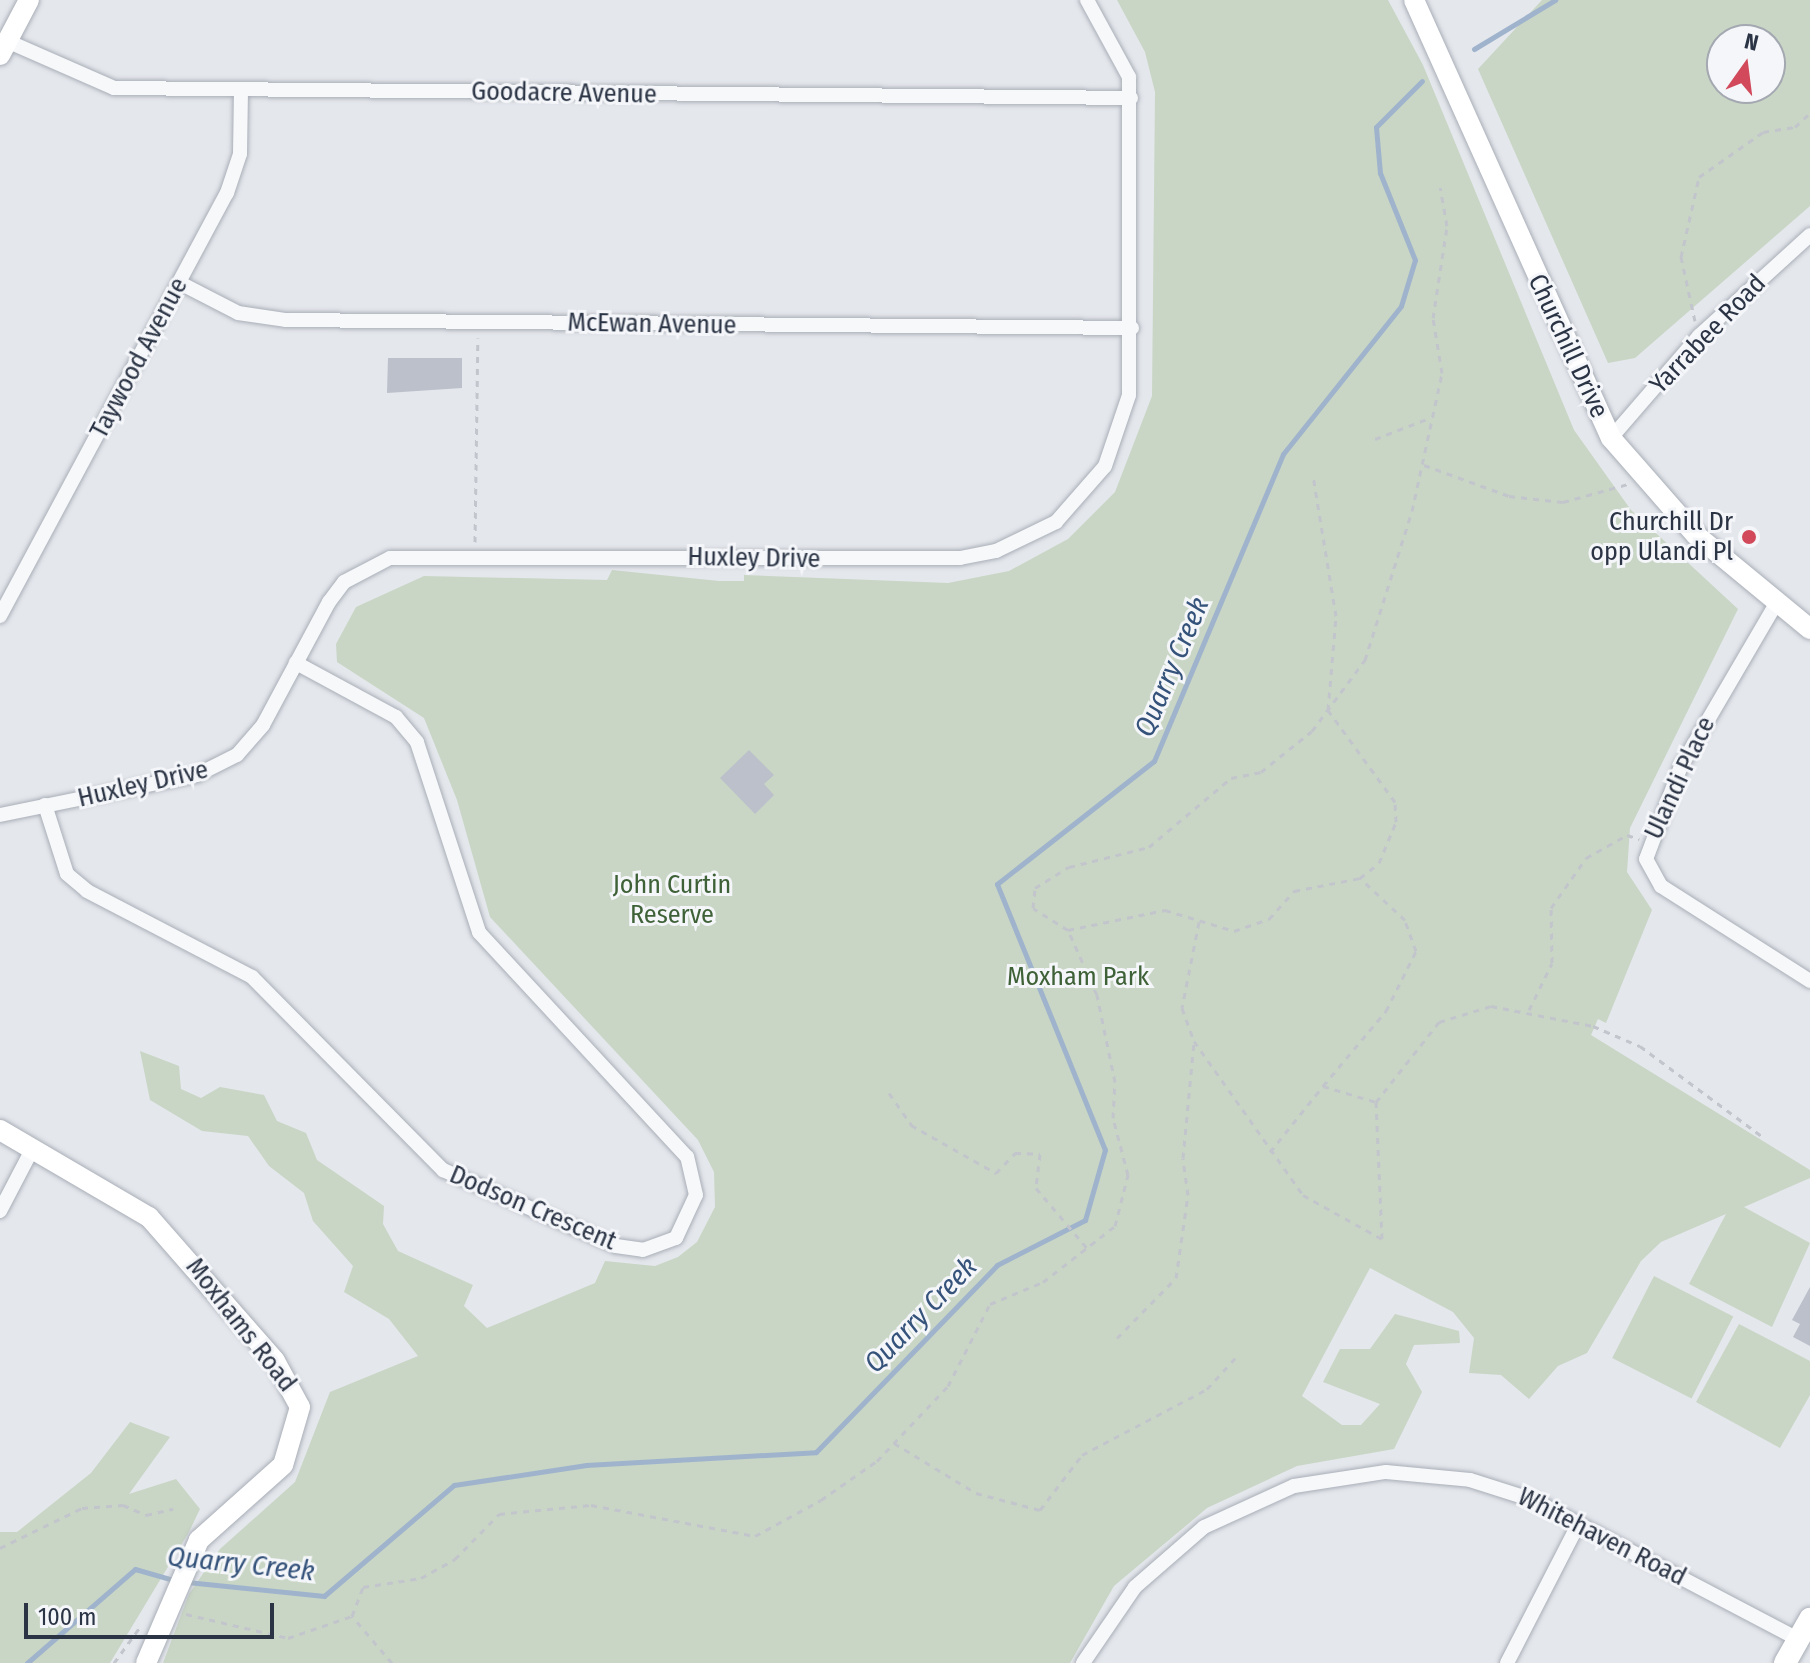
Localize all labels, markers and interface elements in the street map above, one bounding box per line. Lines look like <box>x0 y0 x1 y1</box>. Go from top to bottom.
north arrow <box>1706 24 1786 104</box>
text: N <box>1742 27 1761 57</box>
street label: Goodacre Avenue <box>471 76 657 110</box>
street label: Yarrabee Road <box>1644 268 1772 400</box>
street label: Churchill Drive <box>1521 269 1615 423</box>
street label: Taywood Avenue <box>84 272 194 444</box>
street label: McEwan Avenue <box>567 307 737 341</box>
place label: Churchill Dr opp Ulandi Pl <box>1590 506 1733 568</box>
marker: Churchill Dr opp Ulandi Pl <box>1740 528 1758 546</box>
street label: Huxley Drive <box>687 541 821 575</box>
water label: Quarry Creek <box>1128 592 1216 742</box>
street label: Ulandi Place <box>1638 712 1722 844</box>
street label: Huxley Drive <box>75 754 211 814</box>
park label: John Curtin Reserve <box>613 869 731 930</box>
park label: Moxham Park <box>1007 961 1149 993</box>
street label: Dodson Crescent <box>445 1159 621 1257</box>
water label: Quarry Creek <box>858 1250 984 1380</box>
street label: Moxhams Road <box>179 1252 303 1398</box>
street label: Whitehaven Road <box>1513 1481 1691 1593</box>
water label: Quarry Creek <box>166 1540 316 1588</box>
scale bar <box>28 1587 278 1637</box>
text: 100 m <box>38 1603 96 1631</box>

